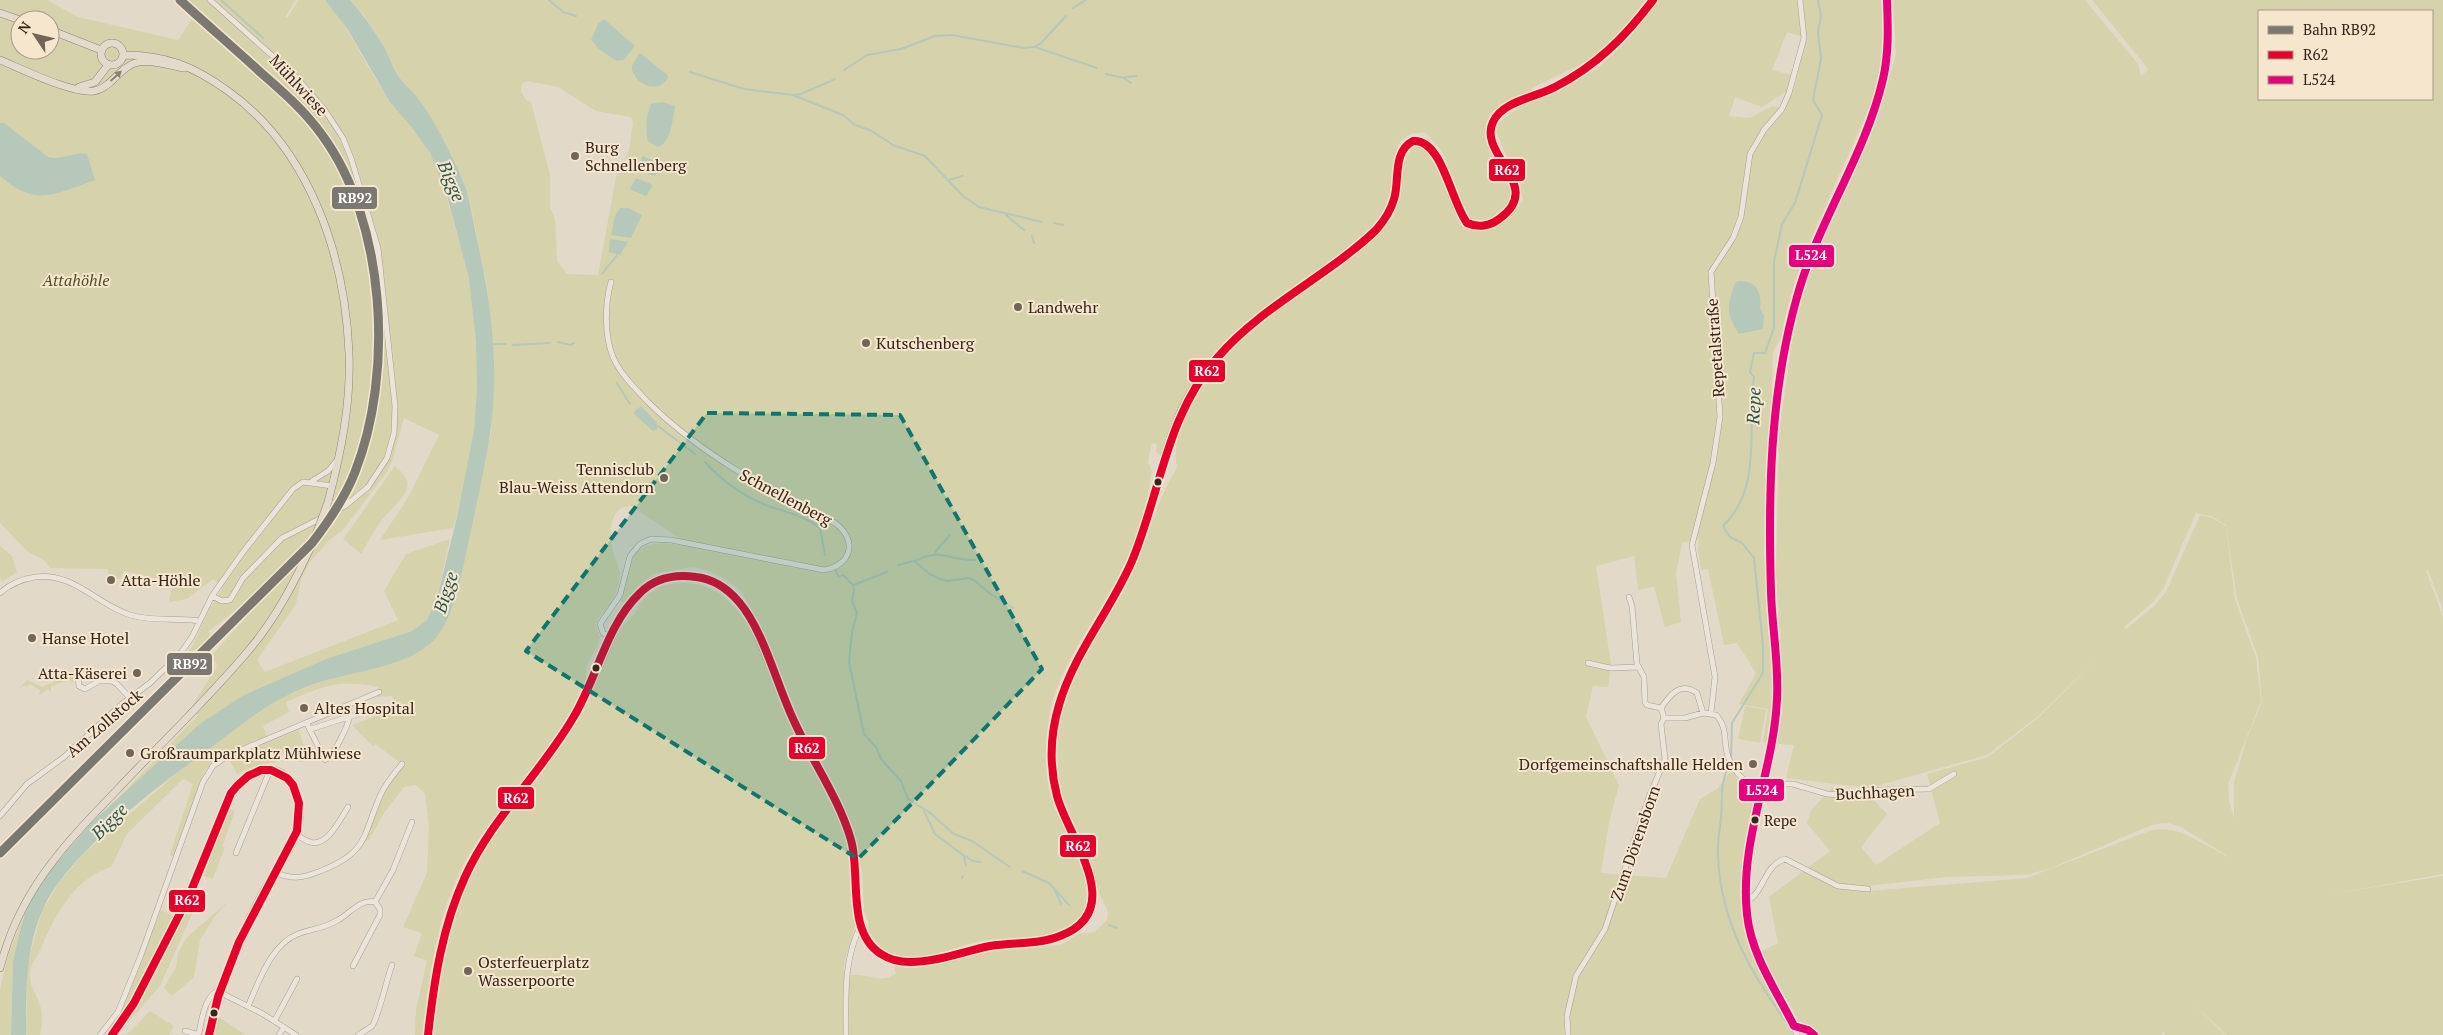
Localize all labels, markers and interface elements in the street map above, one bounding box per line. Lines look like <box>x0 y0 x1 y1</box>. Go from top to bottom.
north arrow <box>10 10 60 60</box>
legend <box>2258 10 2433 100</box>
text: N <box>13 17 35 37</box>
text: Bahn RB92 <box>2303 19 2376 39</box>
text: R62 <box>2303 44 2329 64</box>
street label: Mühlwiese <box>265 49 333 121</box>
text: L524 <box>2303 69 2335 89</box>
one-way arrow <box>110 70 122 82</box>
place label: Burg Schnellenberg <box>585 136 687 176</box>
marker: Burg Schnellenberg <box>569 150 581 162</box>
water label: Bigge <box>432 156 471 205</box>
line badge: R62 <box>1488 158 1526 182</box>
text: R62 <box>1494 160 1520 179</box>
line badge: RB92 <box>331 186 378 210</box>
text: RB92 <box>338 188 372 207</box>
line badge: L524 <box>1788 244 1835 268</box>
text: L524 <box>1795 245 1827 264</box>
park label: Attahöhle <box>42 269 109 291</box>
place label: Landwehr <box>1028 296 1099 318</box>
street label: Repetalstraße <box>1701 298 1729 398</box>
marker: Landwehr <box>1012 301 1024 313</box>
place label: Kutschenberg <box>876 332 975 354</box>
marker: Kutschenberg <box>860 337 872 349</box>
line badge: R62 <box>1188 359 1226 383</box>
text: R62 <box>1194 361 1220 380</box>
water label: Repe <box>1740 387 1766 426</box>
place label: Tennisclub Blau-Weiss Attendorn <box>499 458 654 498</box>
street label: Schnellenberg <box>736 463 836 531</box>
marker: Tennisclub Blau-Weiss Attendorn <box>658 472 670 484</box>
unlabelled marker <box>1153 477 1163 487</box>
water label: Bigge <box>427 568 463 617</box>
place label: Atta-Höhle <box>121 569 201 591</box>
marker: Atta-Höhle <box>105 574 117 586</box>
place label: Hanse Hotel <box>42 627 129 649</box>
marker: Hanse Hotel <box>26 632 38 644</box>
line badge: RB92 <box>166 652 213 676</box>
text: RB92 <box>173 654 207 673</box>
place label: Atta-Käserei <box>38 662 127 684</box>
unlabelled marker <box>591 663 601 673</box>
marker: Atta-Käserei <box>131 667 143 679</box>
street label: Am Zollstock <box>61 683 147 762</box>
place label: Altes Hospital <box>314 697 415 719</box>
marker: Altes Hospital <box>298 702 310 714</box>
line badge: R62 <box>788 736 826 760</box>
text: R62 <box>794 738 820 757</box>
place label: Großraumparkplatz Mühlwiese <box>140 742 361 764</box>
marker: Großraumparkplatz Mühlwiese <box>124 747 136 759</box>
place label: Dorfgemeinschaftshalle Helden <box>1519 753 1743 775</box>
marker: Dorfgemeinschaftshalle Helden <box>1747 758 1759 770</box>
line badge: L524 <box>1738 778 1785 802</box>
street label: Buchhagen <box>1835 779 1916 805</box>
text: L524 <box>1746 780 1778 799</box>
street label: Zum Dörensborn <box>1605 782 1665 904</box>
line badge: R62 <box>497 786 535 810</box>
text: R62 <box>503 788 529 807</box>
water label: Bigge <box>85 798 132 845</box>
place label: Repe <box>1764 810 1797 830</box>
marker: Repe <box>1750 815 1760 825</box>
line badge: R62 <box>1059 834 1097 858</box>
text: R62 <box>1065 836 1091 855</box>
line badge: R62 <box>168 889 206 913</box>
text: R62 <box>174 890 200 909</box>
place label: Osterfeuerplatz Wasserpoorte <box>478 951 589 991</box>
marker: Osterfeuerplatz Wasserpoorte <box>462 965 474 977</box>
unlabelled marker <box>209 1008 219 1018</box>

